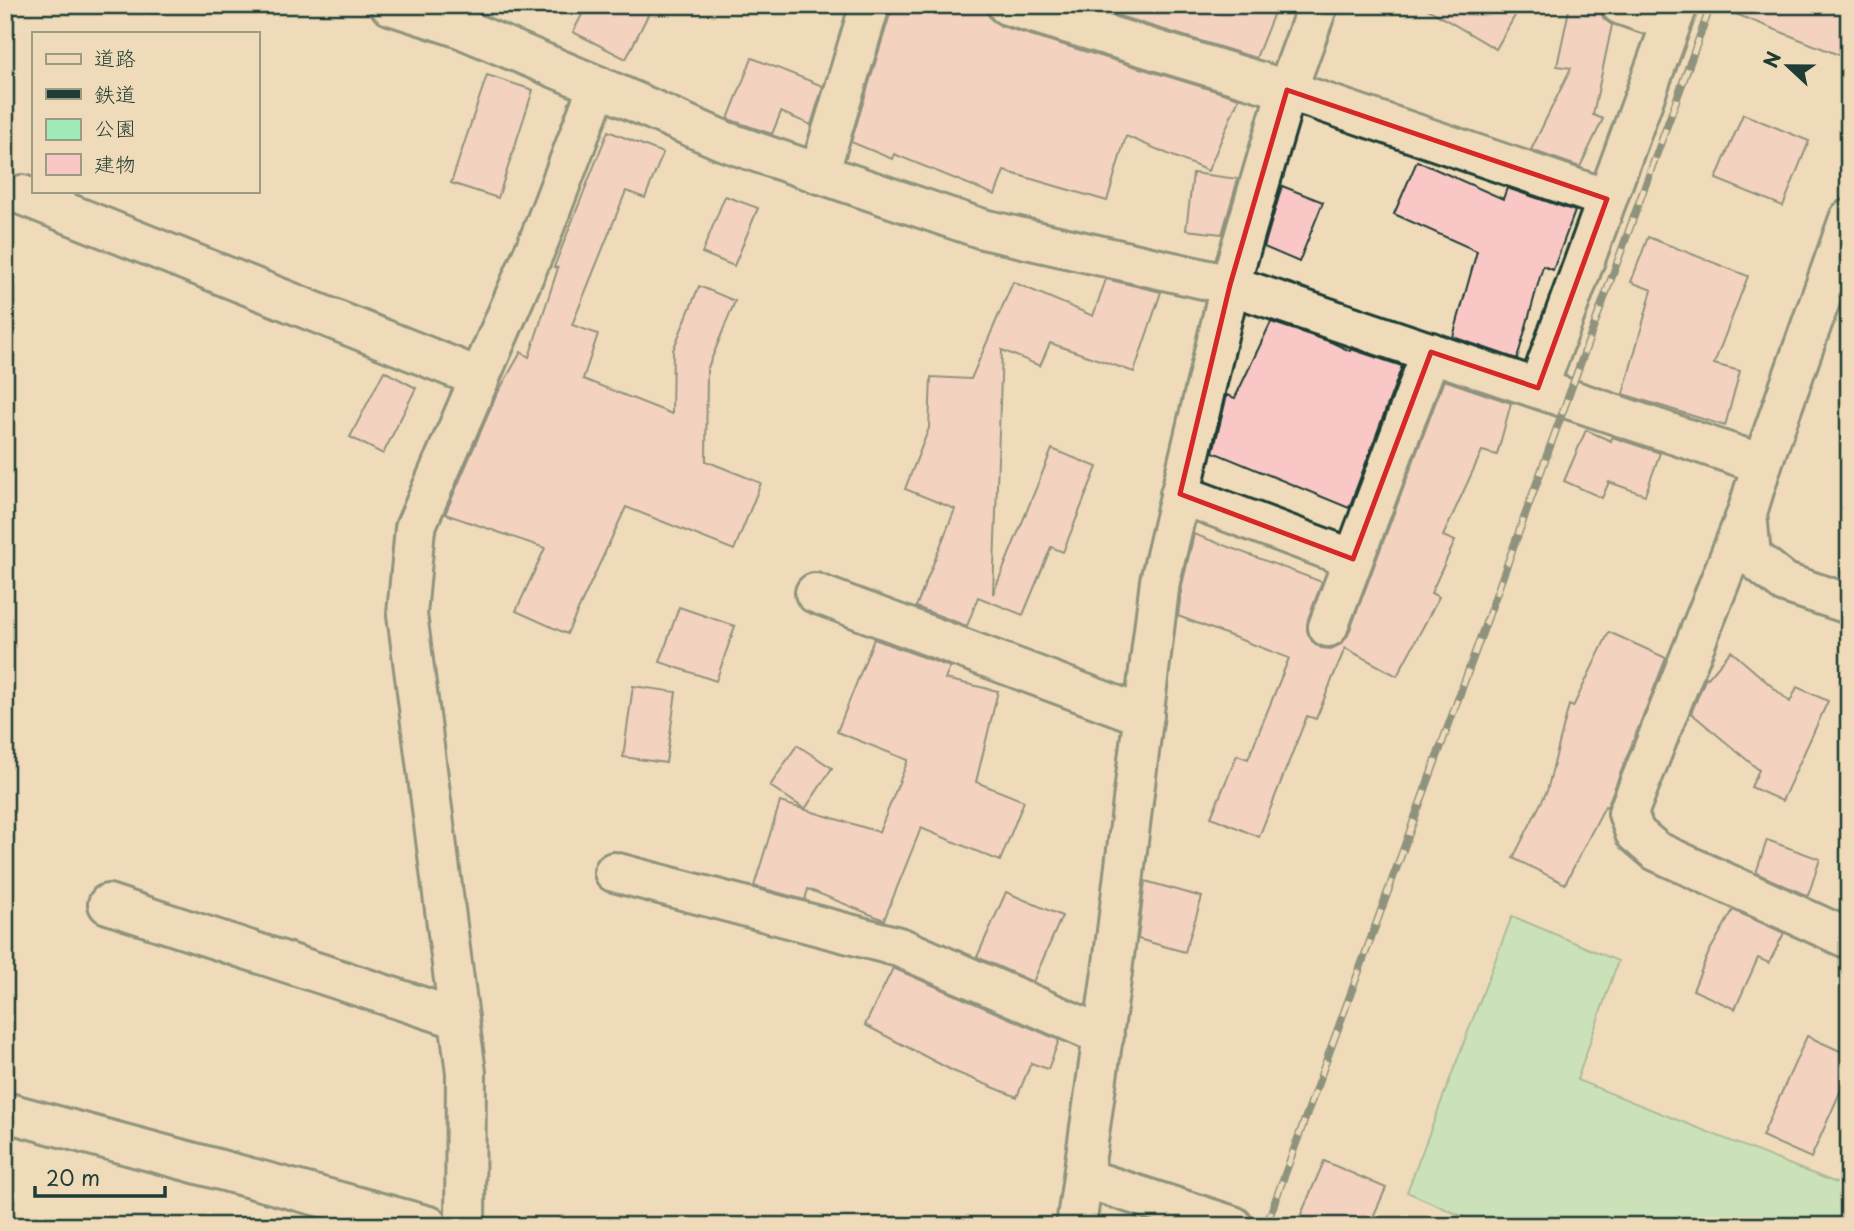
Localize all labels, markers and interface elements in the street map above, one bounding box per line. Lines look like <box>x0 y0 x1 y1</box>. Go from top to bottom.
legend <box>32 32 259 192</box>
north arrow <box>1752 32 1822 102</box>
text: 道路 <box>94 41 136 73</box>
text: N <box>1756 47 1787 71</box>
text: 鉄道 <box>94 77 136 109</box>
text: 公園 <box>94 111 136 143</box>
text: 建物 <box>94 147 136 179</box>
scale bar <box>35 1154 164 1198</box>
text: 20 m <box>46 1161 100 1193</box>

